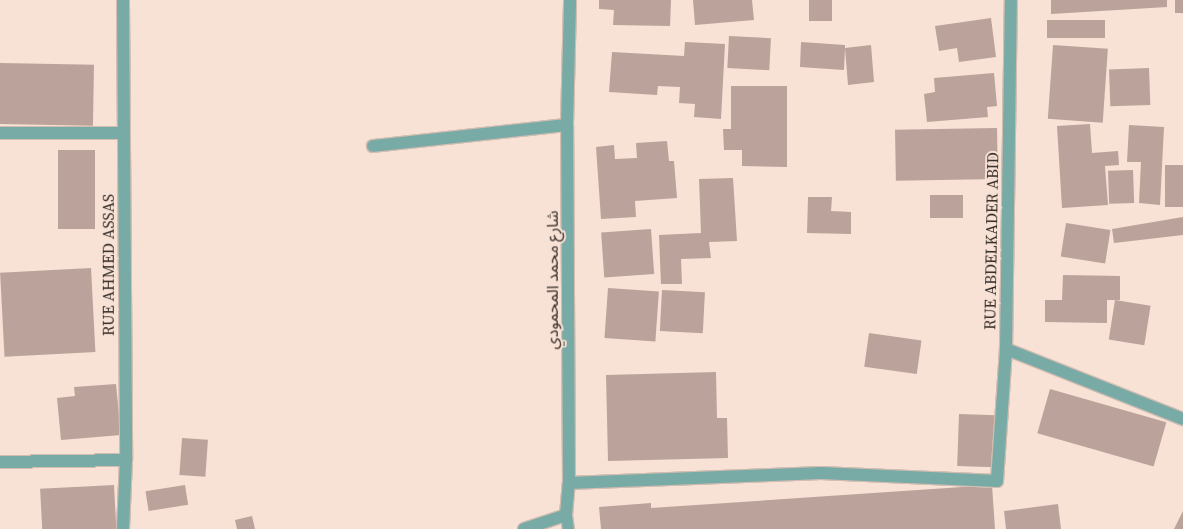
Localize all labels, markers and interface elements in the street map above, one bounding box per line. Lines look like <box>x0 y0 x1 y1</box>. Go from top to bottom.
street label: RUE ABDELKADER ABID <box>980 152 1002 330</box>
street label: RUE AHMED ASSAS <box>98 194 118 336</box>
street label: شارع محمد المحمودي <box>542 211 562 349</box>

